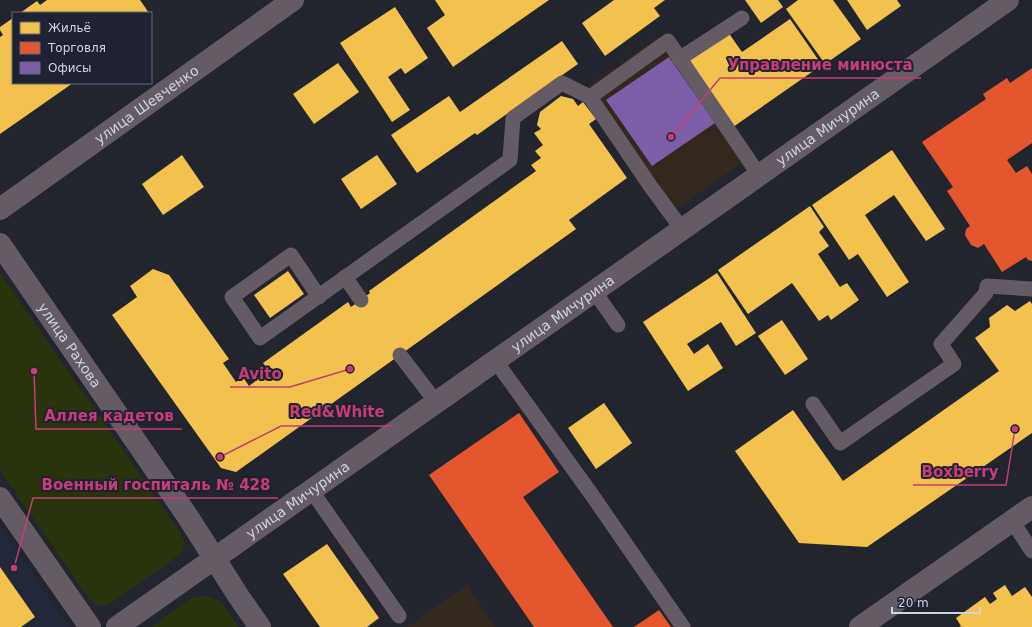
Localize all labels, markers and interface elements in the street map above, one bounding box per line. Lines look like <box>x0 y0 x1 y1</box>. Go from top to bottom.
legend <box>12 12 152 84</box>
text: Жильё <box>48 21 91 35</box>
text: Торговля <box>47 41 106 55</box>
callout: Управление минюста <box>720 51 921 78</box>
text: Управление минюста <box>727 56 913 74</box>
text: Офисы <box>48 61 92 75</box>
street label: улица Шевченко <box>91 62 202 147</box>
street label: улица Мичурина <box>773 85 882 169</box>
street label: улица Мичурина <box>508 272 617 355</box>
street label: улица Рахова <box>35 300 105 391</box>
callout: Avito <box>230 360 290 387</box>
text: Avito <box>238 365 282 383</box>
callout: Red&White <box>281 399 393 426</box>
callout: Аллея кадетов <box>36 402 182 429</box>
text: Red&White <box>289 403 385 421</box>
text: Аллея кадетов <box>44 407 174 425</box>
street label: улица Мичурина <box>243 458 352 542</box>
callout: Boxberry <box>913 458 1006 485</box>
text: Boxberry <box>922 463 999 481</box>
callout: Военный госпиталь № 428 <box>33 471 278 498</box>
text: Военный госпиталь № 428 <box>42 476 270 494</box>
scale bar <box>892 589 980 615</box>
text: 20 m <box>898 596 929 610</box>

